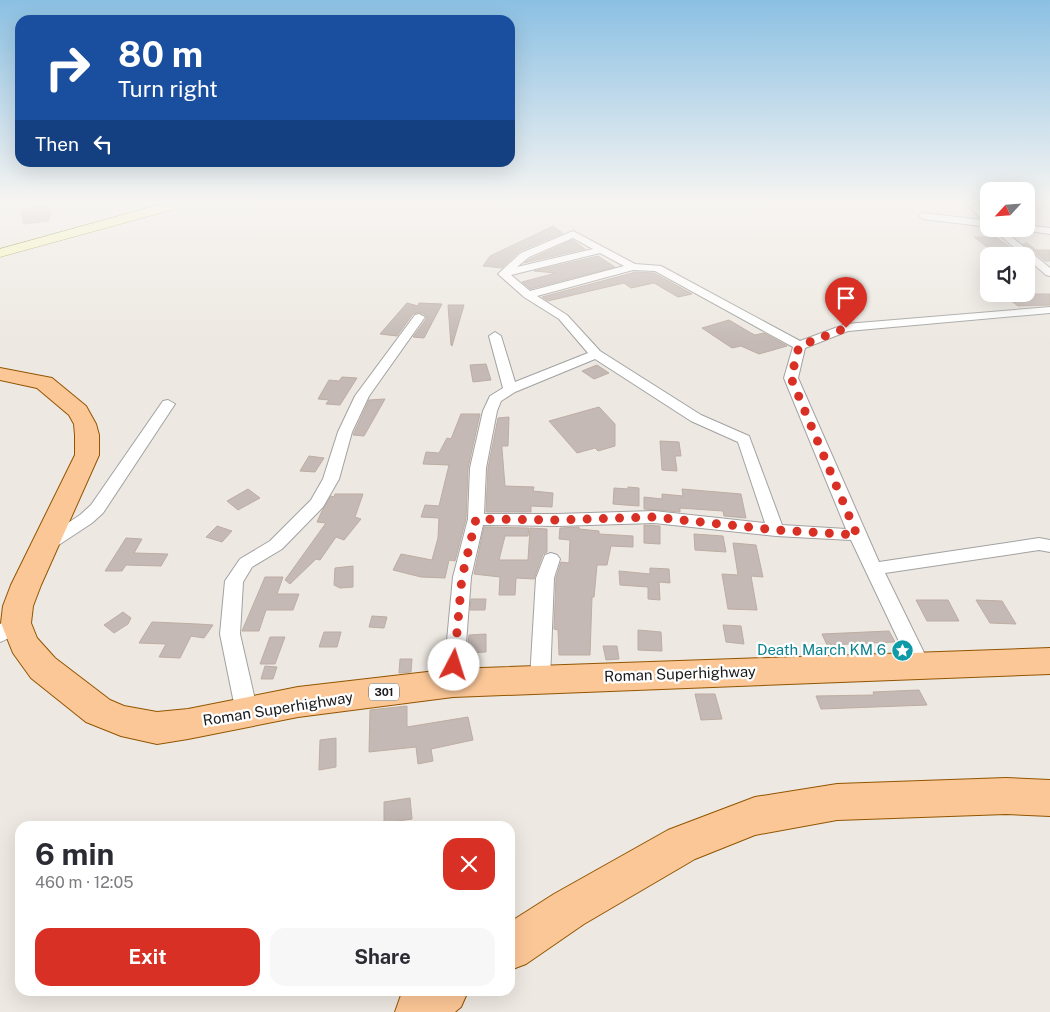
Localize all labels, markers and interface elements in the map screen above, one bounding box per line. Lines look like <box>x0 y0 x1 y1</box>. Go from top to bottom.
text: 80 m <box>118 34 203 75</box>
icon: right <box>35 35 100 100</box>
text: Turn right <box>118 76 218 102</box>
icon: left <box>89 130 117 158</box>
text: Then <box>35 133 79 155</box>
north arrow <box>980 182 1035 238</box>
map controls <box>980 182 1035 302</box>
button: sound <box>980 247 1035 302</box>
pin <box>825 277 867 328</box>
icon: arrive <box>832 284 860 312</box>
position arrow <box>427 638 479 690</box>
place icon: Death March KM 6 <box>890 638 914 662</box>
place label: Death March KM 6 <box>757 641 886 658</box>
street label: Roman Superhighway <box>604 662 756 685</box>
road number: 301 <box>369 684 399 700</box>
street label: Roman Superhighway <box>202 688 354 729</box>
text: 6 min <box>35 836 114 872</box>
button: close <box>443 838 495 890</box>
text: 460 m · 12:05 <box>35 873 133 892</box>
button: Exit <box>35 928 260 986</box>
button: Share <box>270 928 495 986</box>

